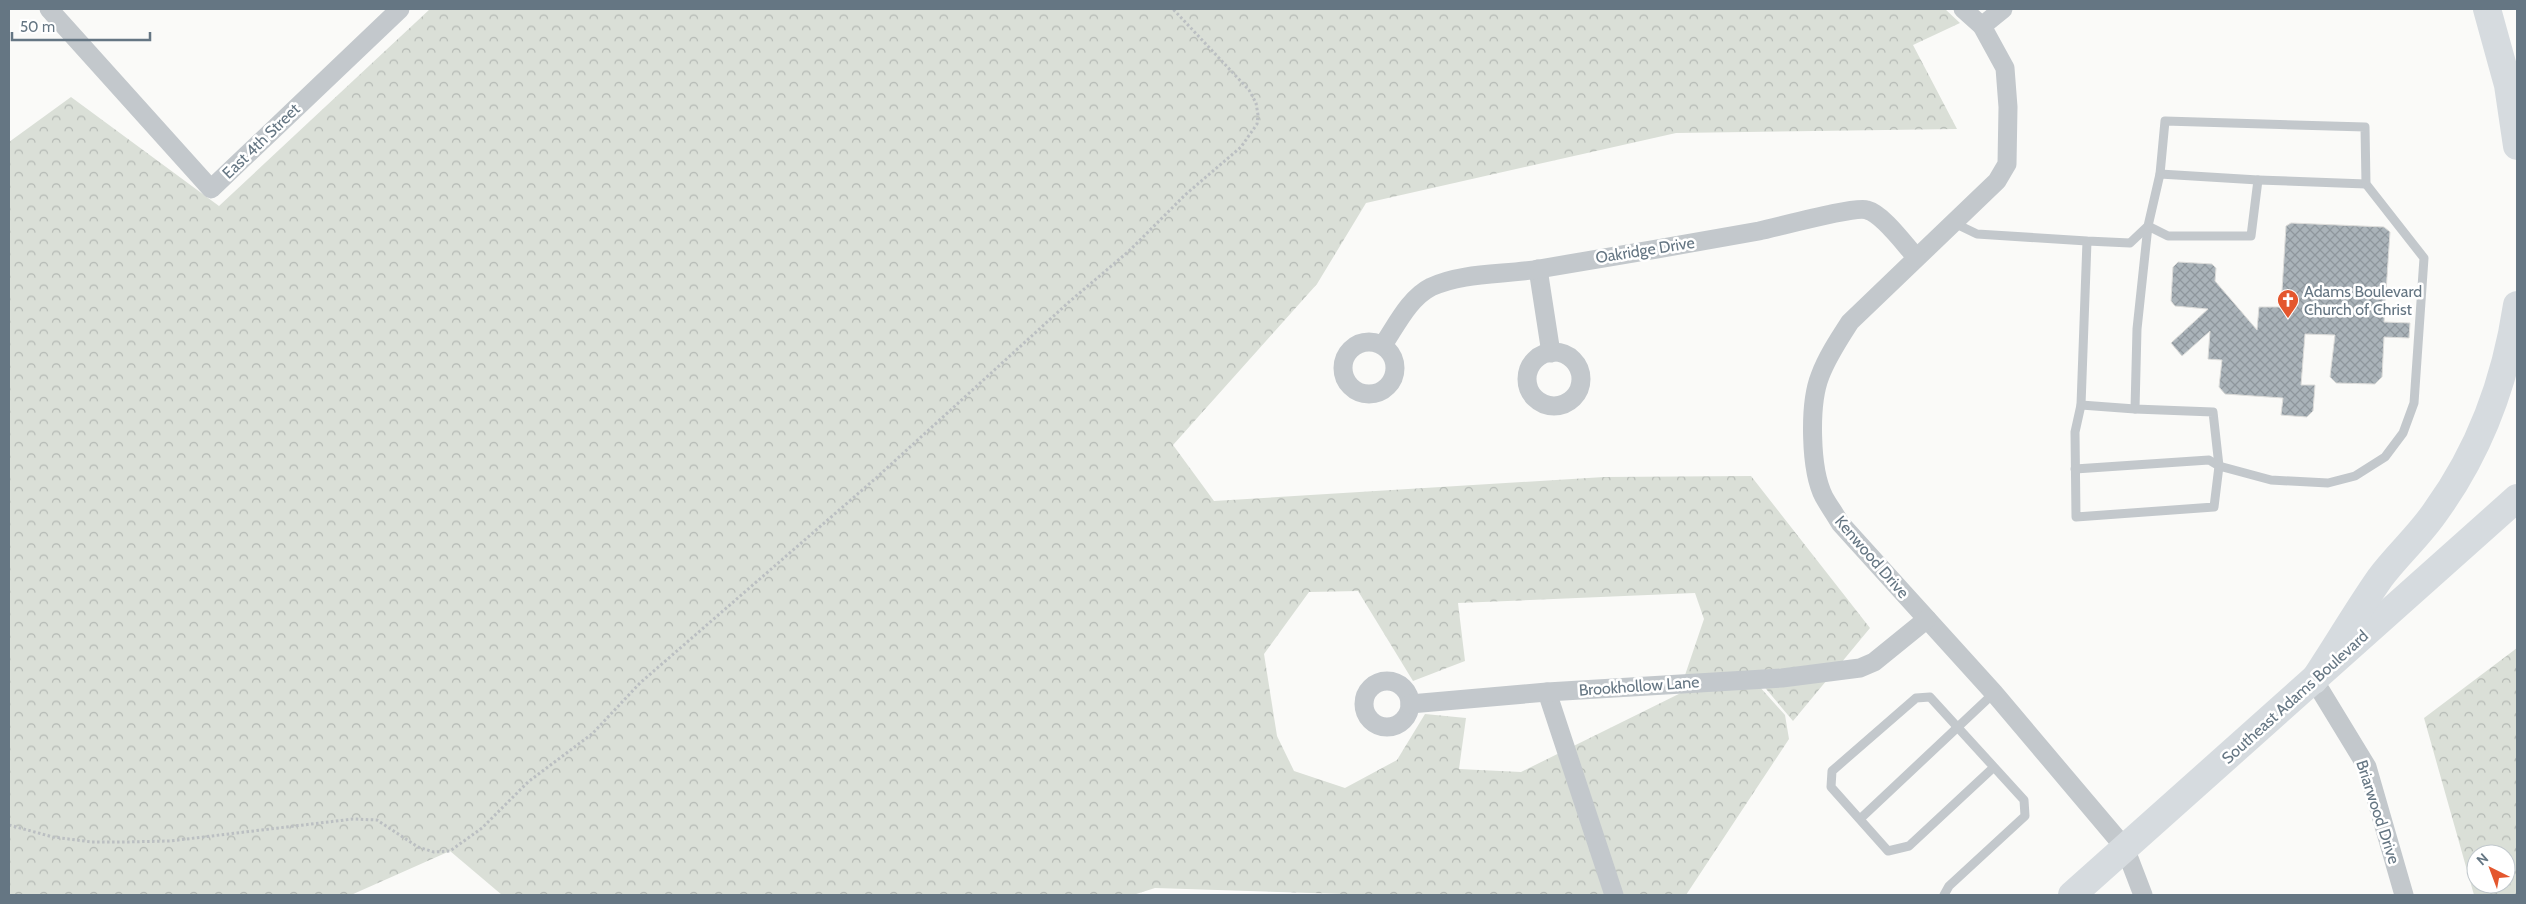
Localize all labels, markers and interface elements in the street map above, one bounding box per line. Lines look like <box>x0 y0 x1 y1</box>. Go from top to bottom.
scale bar <box>12 10 150 42</box>
text: 50 m <box>20 18 55 36</box>
street label: East 4th Street <box>218 99 304 183</box>
street label: Oakridge Drive <box>1594 233 1696 267</box>
place label: Adams Boulevard Church of Christ <box>2304 282 2422 319</box>
church icon: Adams Boulevard Church of Christ <box>2276 288 2300 319</box>
street label: Kenwood Drive <box>1831 512 1913 602</box>
street label: Southeast Adams Boulevard <box>2218 626 2372 768</box>
street label: Brookhollow Lane <box>1578 672 1700 700</box>
street label: Briarwood Drive <box>2352 758 2404 866</box>
north arrow <box>2466 844 2516 894</box>
text: N <box>2473 849 2492 869</box>

